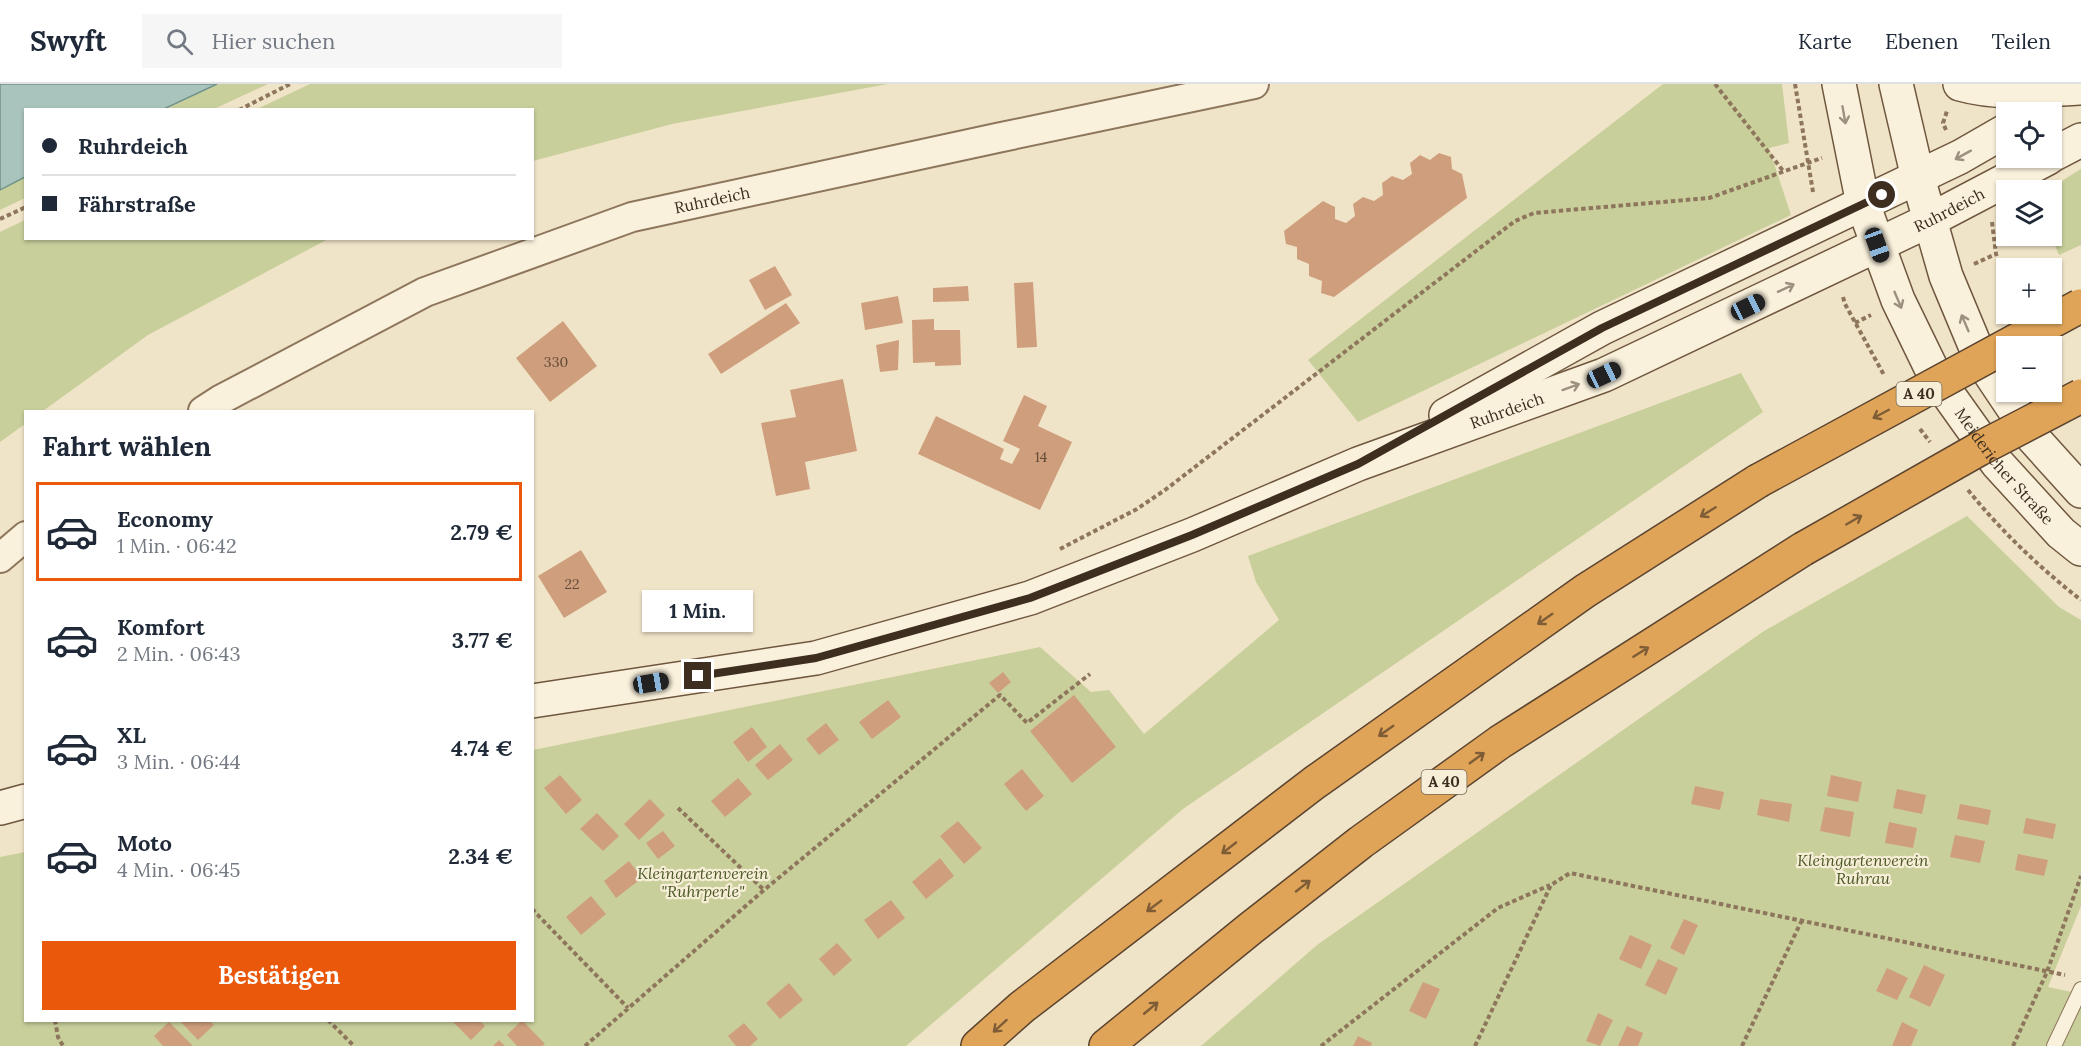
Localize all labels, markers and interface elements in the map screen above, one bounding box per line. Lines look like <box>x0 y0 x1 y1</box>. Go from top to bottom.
search box <box>142 14 562 68</box>
text: Swyft <box>30 23 106 59</box>
icon: search <box>163 25 196 58</box>
text: Hier suchen <box>211 27 335 55</box>
text: Karte <box>1798 28 1852 55</box>
text: Ebenen <box>1885 28 1958 55</box>
text: Teilen <box>1991 28 2051 55</box>
map controls <box>1996 102 2062 402</box>
button: locate <box>1996 102 2062 168</box>
one-way arrow <box>1839 105 1850 125</box>
text: Ruhrdeich <box>78 132 188 160</box>
one-way arrow <box>1955 149 1972 161</box>
button: layers <box>1996 180 2062 246</box>
route start <box>1868 181 1895 208</box>
street label: Ruhrdeich <box>672 182 752 218</box>
street label: Ruhrdeich <box>1910 183 1988 236</box>
text: Fährstraße <box>78 190 196 218</box>
car <box>1862 225 1892 265</box>
button: + <box>1996 258 2062 324</box>
one-way arrow <box>1777 282 1795 294</box>
one-way arrow <box>1893 290 1904 308</box>
car <box>1728 291 1768 323</box>
one-way arrow <box>1959 315 1970 333</box>
button: − <box>1996 336 2062 402</box>
house number: 330 <box>544 353 568 371</box>
car <box>1584 359 1624 391</box>
one-way arrow <box>1561 381 1580 392</box>
road number: A 40 <box>1896 382 1942 406</box>
street label: Ruhrdeich <box>1467 388 1547 433</box>
street label: Meidericher Straße <box>1951 404 2058 529</box>
one-way arrow <box>1873 409 1891 420</box>
text: Fahrt wählen <box>42 429 211 463</box>
house number: 14 <box>1035 448 1048 466</box>
icon: car <box>45 505 99 559</box>
text: Economy <box>117 505 213 533</box>
one-way arrow <box>1700 506 1717 519</box>
one-way arrow <box>1845 514 1862 526</box>
text: 2.79 € <box>450 518 513 546</box>
text: 1 Min. · 06:42 <box>117 533 237 558</box>
house number: 22 <box>564 575 580 593</box>
callout: 1 Min. <box>642 589 754 631</box>
text: 1 Min. <box>669 598 726 623</box>
icon: car <box>45 613 99 667</box>
text: Komfort <box>117 613 205 641</box>
one-way arrow <box>1538 613 1554 625</box>
text: 3.77 € <box>452 626 513 654</box>
text: 2 Min. · 06:43 <box>117 641 241 666</box>
one-way arrow <box>1632 646 1649 658</box>
route end <box>684 662 711 689</box>
car <box>632 671 670 695</box>
icon: car <box>45 721 99 775</box>
text: XL <box>117 721 146 749</box>
one-way arrow <box>1378 725 1394 738</box>
text: 4.74 € <box>451 734 513 762</box>
text: 3 Min. · 06:44 <box>117 749 241 774</box>
one-way arrow <box>1469 752 1485 764</box>
road number: A 40 <box>1422 770 1466 794</box>
icon: car <box>45 829 99 883</box>
text: Moto <box>117 829 172 857</box>
one-way arrow <box>1222 841 1238 854</box>
text: 2.34 € <box>448 842 513 870</box>
park label: Kleingartenverein Ruhrau <box>1797 850 1929 888</box>
text: 4 Min. · 06:45 <box>117 857 240 882</box>
park label: Kleingartenverein "Ruhrperle" <box>637 863 769 901</box>
one-way arrow <box>1295 880 1311 893</box>
one-way arrow <box>1146 899 1162 912</box>
button: Bestätigen <box>42 941 516 1010</box>
one-way arrow <box>1143 1001 1158 1015</box>
one-way arrow <box>993 1019 1008 1033</box>

